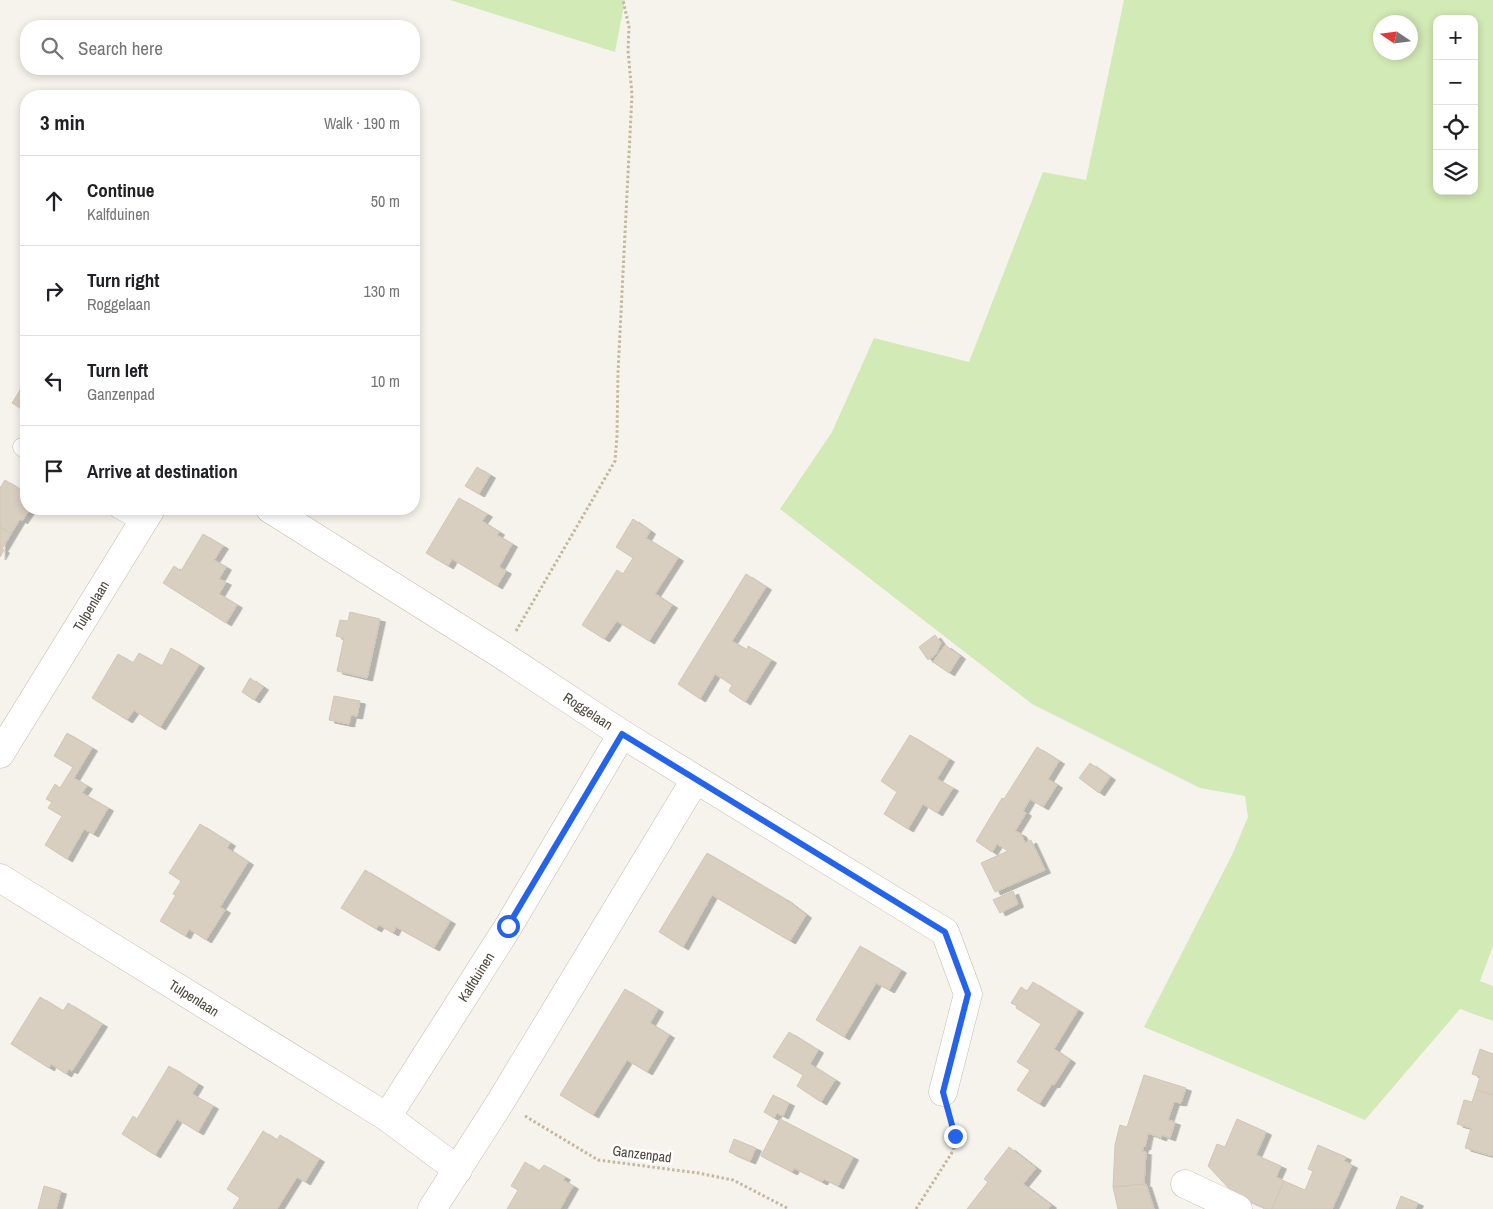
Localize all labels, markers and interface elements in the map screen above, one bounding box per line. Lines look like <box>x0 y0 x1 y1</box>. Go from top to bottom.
north arrow <box>1373 15 1418 60</box>
map controls <box>1433 15 1478 195</box>
button: + <box>1433 15 1478 60</box>
search box <box>20 20 420 75</box>
icon: search <box>38 34 66 62</box>
text: Search here <box>78 35 163 61</box>
button: − <box>1433 60 1478 105</box>
button: locate <box>1433 105 1478 150</box>
text: 3 min <box>40 108 85 137</box>
text: Walk · 190 m <box>324 112 400 134</box>
button: layers <box>1433 150 1478 195</box>
text: Continue <box>87 177 155 203</box>
icon: ahead <box>40 187 68 215</box>
text: 50 m <box>371 190 400 212</box>
text: Kalfduinen <box>87 203 150 225</box>
text: Turn right <box>87 267 159 293</box>
icon: right <box>40 277 68 305</box>
text: 130 m <box>364 280 400 302</box>
text: Roggelaan <box>87 293 150 315</box>
text: Turn left <box>87 357 148 383</box>
icon: left <box>40 367 68 395</box>
text: 10 m <box>371 370 400 392</box>
text: Ganzenpad <box>87 383 155 405</box>
icon: arrive <box>40 457 68 485</box>
text: Arrive at destination <box>87 458 238 484</box>
street label: Tulpenlaan <box>69 577 113 635</box>
street label: Roggelaan <box>560 688 616 734</box>
route start <box>497 915 520 938</box>
street label: Kalfduinen <box>454 949 498 1005</box>
street label: Tulpenlaan <box>166 976 222 1020</box>
route end <box>944 1125 967 1148</box>
street label: Ganzenpad <box>611 1141 673 1167</box>

